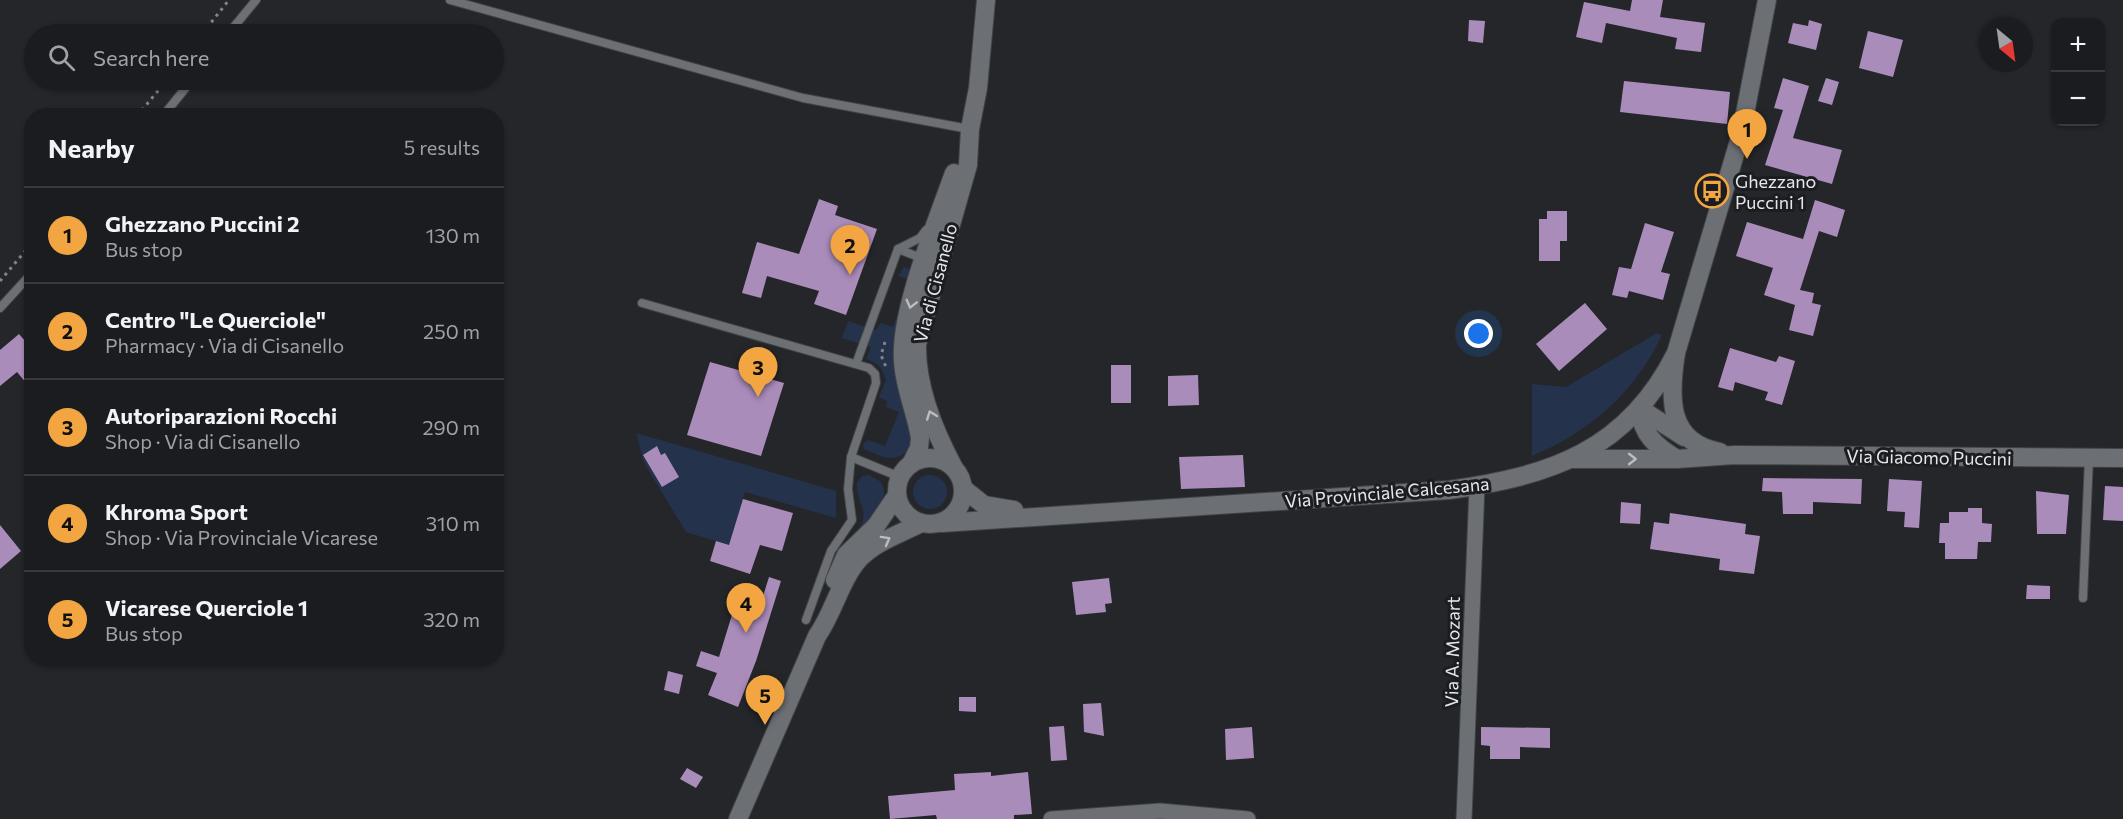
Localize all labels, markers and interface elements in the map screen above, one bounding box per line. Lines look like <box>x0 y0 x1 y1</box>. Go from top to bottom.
north arrow <box>1979 18 2033 72</box>
map controls <box>2051 18 2105 126</box>
button: + <box>2051 18 2105 72</box>
search box <box>24 24 504 90</box>
icon: search <box>45 41 78 74</box>
text: Search here <box>93 44 209 71</box>
button: − <box>2051 72 2105 126</box>
pin: 1 <box>1728 110 1766 159</box>
text: Nearby <box>48 132 135 163</box>
text: 5 results <box>404 135 480 159</box>
place label: Ghezzano Puccini 1 <box>1735 170 1816 213</box>
bus stop icon: Ghezzano Puccini 1 <box>1694 173 1730 209</box>
text: Ghezzano Puccini 2 <box>105 210 300 237</box>
street label: Via di Cisanello <box>909 221 961 345</box>
text: 1 <box>63 223 72 247</box>
text: 130 m <box>426 223 480 247</box>
pin: 2 <box>830 226 870 275</box>
text: Bus stop <box>105 237 183 261</box>
one-way arrow <box>905 299 918 309</box>
text: Centro "Le Querciole" <box>105 306 326 333</box>
text: 2 <box>62 319 73 343</box>
text: 250 m <box>423 319 480 343</box>
your location <box>1464 319 1493 348</box>
text: Pharmacy · Via di Cisanello <box>105 333 344 357</box>
pin: 3 <box>738 348 777 397</box>
text: Autoriparazioni Rocchi <box>105 402 337 429</box>
one-way arrow <box>925 410 938 421</box>
text: 3 <box>62 415 73 439</box>
text: 290 m <box>422 415 480 439</box>
text: Shop · Via di Cisanello <box>105 429 301 453</box>
street label: Via Giacomo Puccini <box>1846 445 2012 469</box>
one-way arrow <box>1627 453 1636 465</box>
street label: Via Provinciale Calcesana <box>1284 472 1490 512</box>
text: Khroma Sport <box>105 498 248 525</box>
text: 4 <box>61 511 74 535</box>
text: 310 m <box>426 511 480 535</box>
text: Shop · Via Provinciale Vicarese <box>105 525 378 549</box>
one-way arrow <box>880 536 891 547</box>
pin: 4 <box>726 584 766 633</box>
text: Vicarese Querciole 1 <box>105 594 308 621</box>
street label: Via A. Mozart <box>1440 596 1464 708</box>
text: 5 <box>62 607 73 631</box>
text: 320 m <box>423 607 480 631</box>
text: Bus stop <box>105 621 183 645</box>
pin: 5 <box>746 676 784 725</box>

